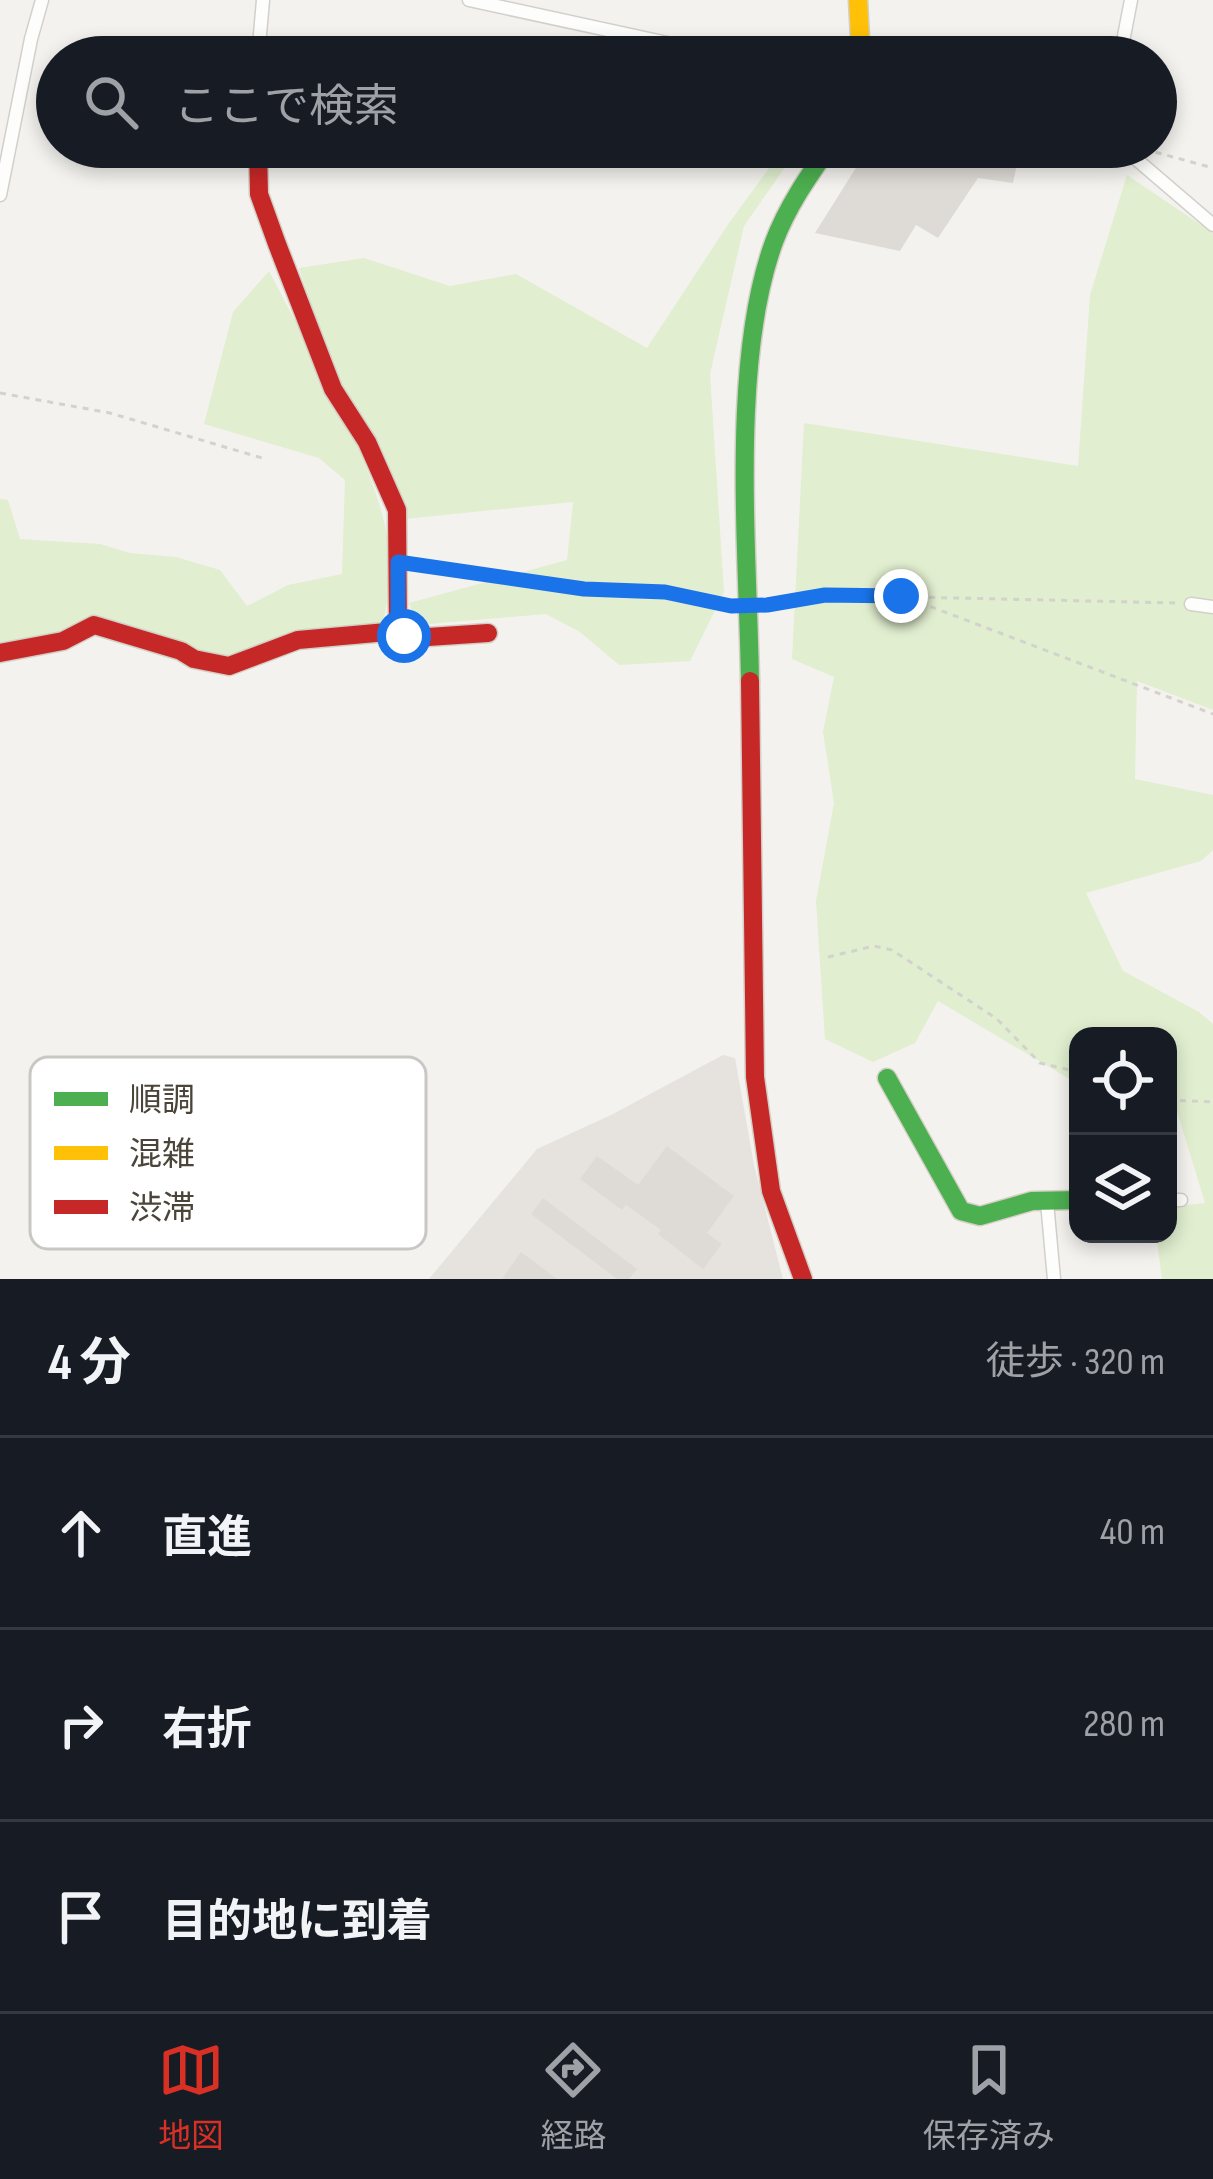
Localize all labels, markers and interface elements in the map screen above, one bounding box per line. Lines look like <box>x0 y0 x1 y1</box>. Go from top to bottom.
search box <box>36 36 1177 168</box>
icon: search <box>78 69 144 135</box>
text: ここで検索 <box>174 80 399 135</box>
route end <box>874 569 928 623</box>
route start <box>377 609 431 663</box>
map controls <box>1069 1027 1177 1243</box>
button: locate <box>1069 1027 1177 1135</box>
legend <box>30 1057 426 1249</box>
text: 順調 <box>129 1081 195 1121</box>
text: 混雑 <box>129 1135 195 1175</box>
button: layers <box>1069 1135 1177 1243</box>
text: 渋滞 <box>129 1189 195 1229</box>
text: 4 分 <box>48 1333 131 1394</box>
text: 徒歩 · 320 m <box>986 1339 1165 1386</box>
icon: ahead <box>48 1500 114 1566</box>
text: 40 m <box>1100 1509 1165 1556</box>
text: 直進 <box>162 1511 252 1566</box>
icon: right <box>48 1692 114 1758</box>
text: 280 m <box>1083 1701 1165 1748</box>
text: 右折 <box>162 1703 252 1758</box>
icon: arrive <box>48 1884 114 1950</box>
text: 目的地に到着 <box>162 1895 432 1950</box>
tab: 地図 <box>158 2037 224 2157</box>
tab: 経路 <box>540 2037 606 2157</box>
tab: 保存済み <box>923 2037 1055 2157</box>

